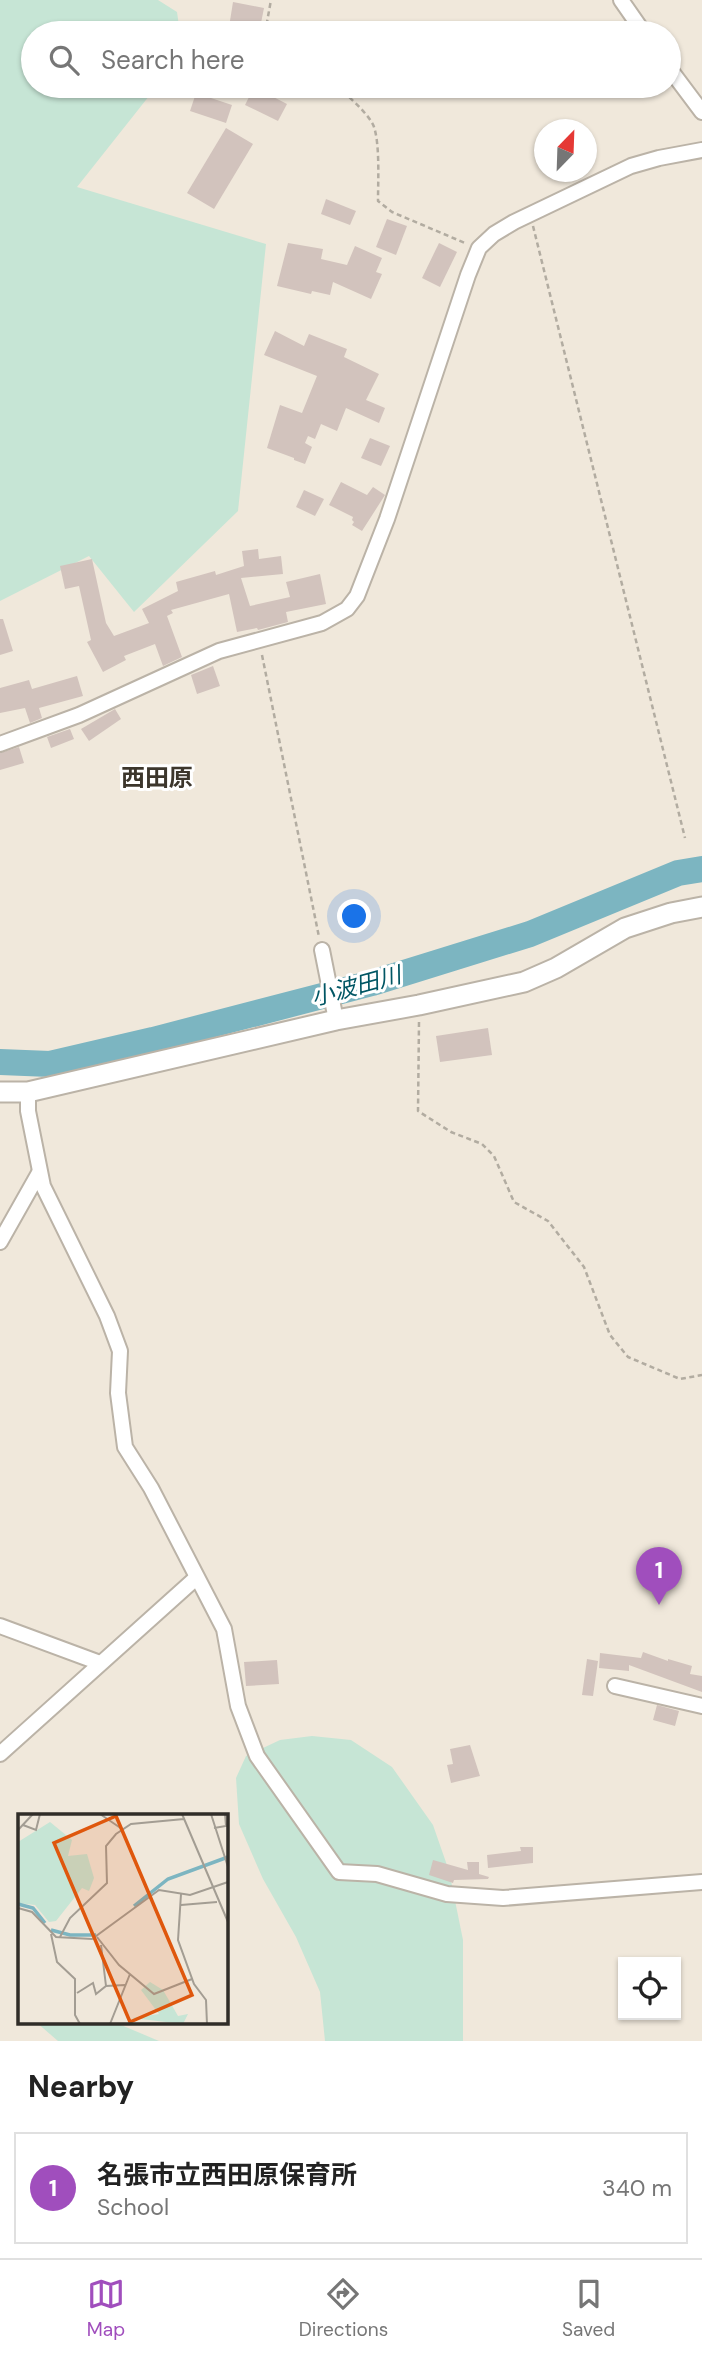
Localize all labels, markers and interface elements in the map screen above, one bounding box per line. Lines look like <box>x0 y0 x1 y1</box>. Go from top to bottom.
search box <box>21 21 681 98</box>
icon: search <box>45 41 83 79</box>
text: Search here <box>101 43 244 77</box>
north arrow <box>534 119 597 182</box>
district label: 西田原 <box>121 762 193 793</box>
your location <box>337 899 371 933</box>
water label: 小波田川 <box>308 959 407 1012</box>
pin: 1 <box>636 1547 682 1605</box>
inset map <box>18 1814 228 2024</box>
map controls <box>618 1957 681 2020</box>
button: locate <box>618 1957 681 2020</box>
text: Nearby <box>28 2067 134 2106</box>
text: 名張市立西田原保育所 <box>97 2158 357 2192</box>
text: 1 <box>49 2173 57 2203</box>
text: 340 m <box>602 2173 672 2203</box>
text: School <box>97 2192 169 2222</box>
tab: Map <box>87 2275 125 2342</box>
tab: Directions <box>299 2275 388 2342</box>
tab: Saved <box>562 2275 615 2342</box>

